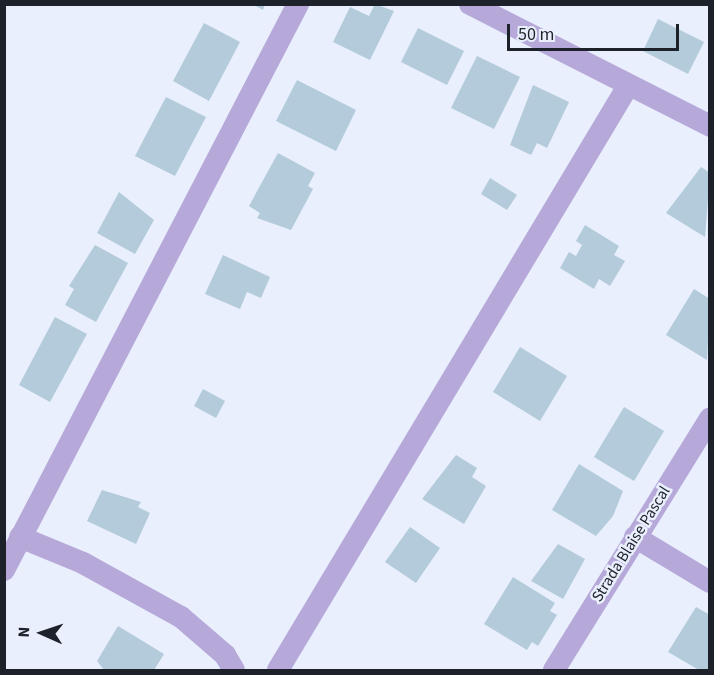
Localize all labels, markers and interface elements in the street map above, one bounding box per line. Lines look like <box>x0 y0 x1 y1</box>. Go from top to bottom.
scale bar <box>510 12 682 50</box>
text: 50 m <box>518 22 554 47</box>
street label: Strada Blaise Pascal <box>588 483 674 605</box>
north arrow <box>12 603 72 663</box>
text: N <box>13 626 35 638</box>

